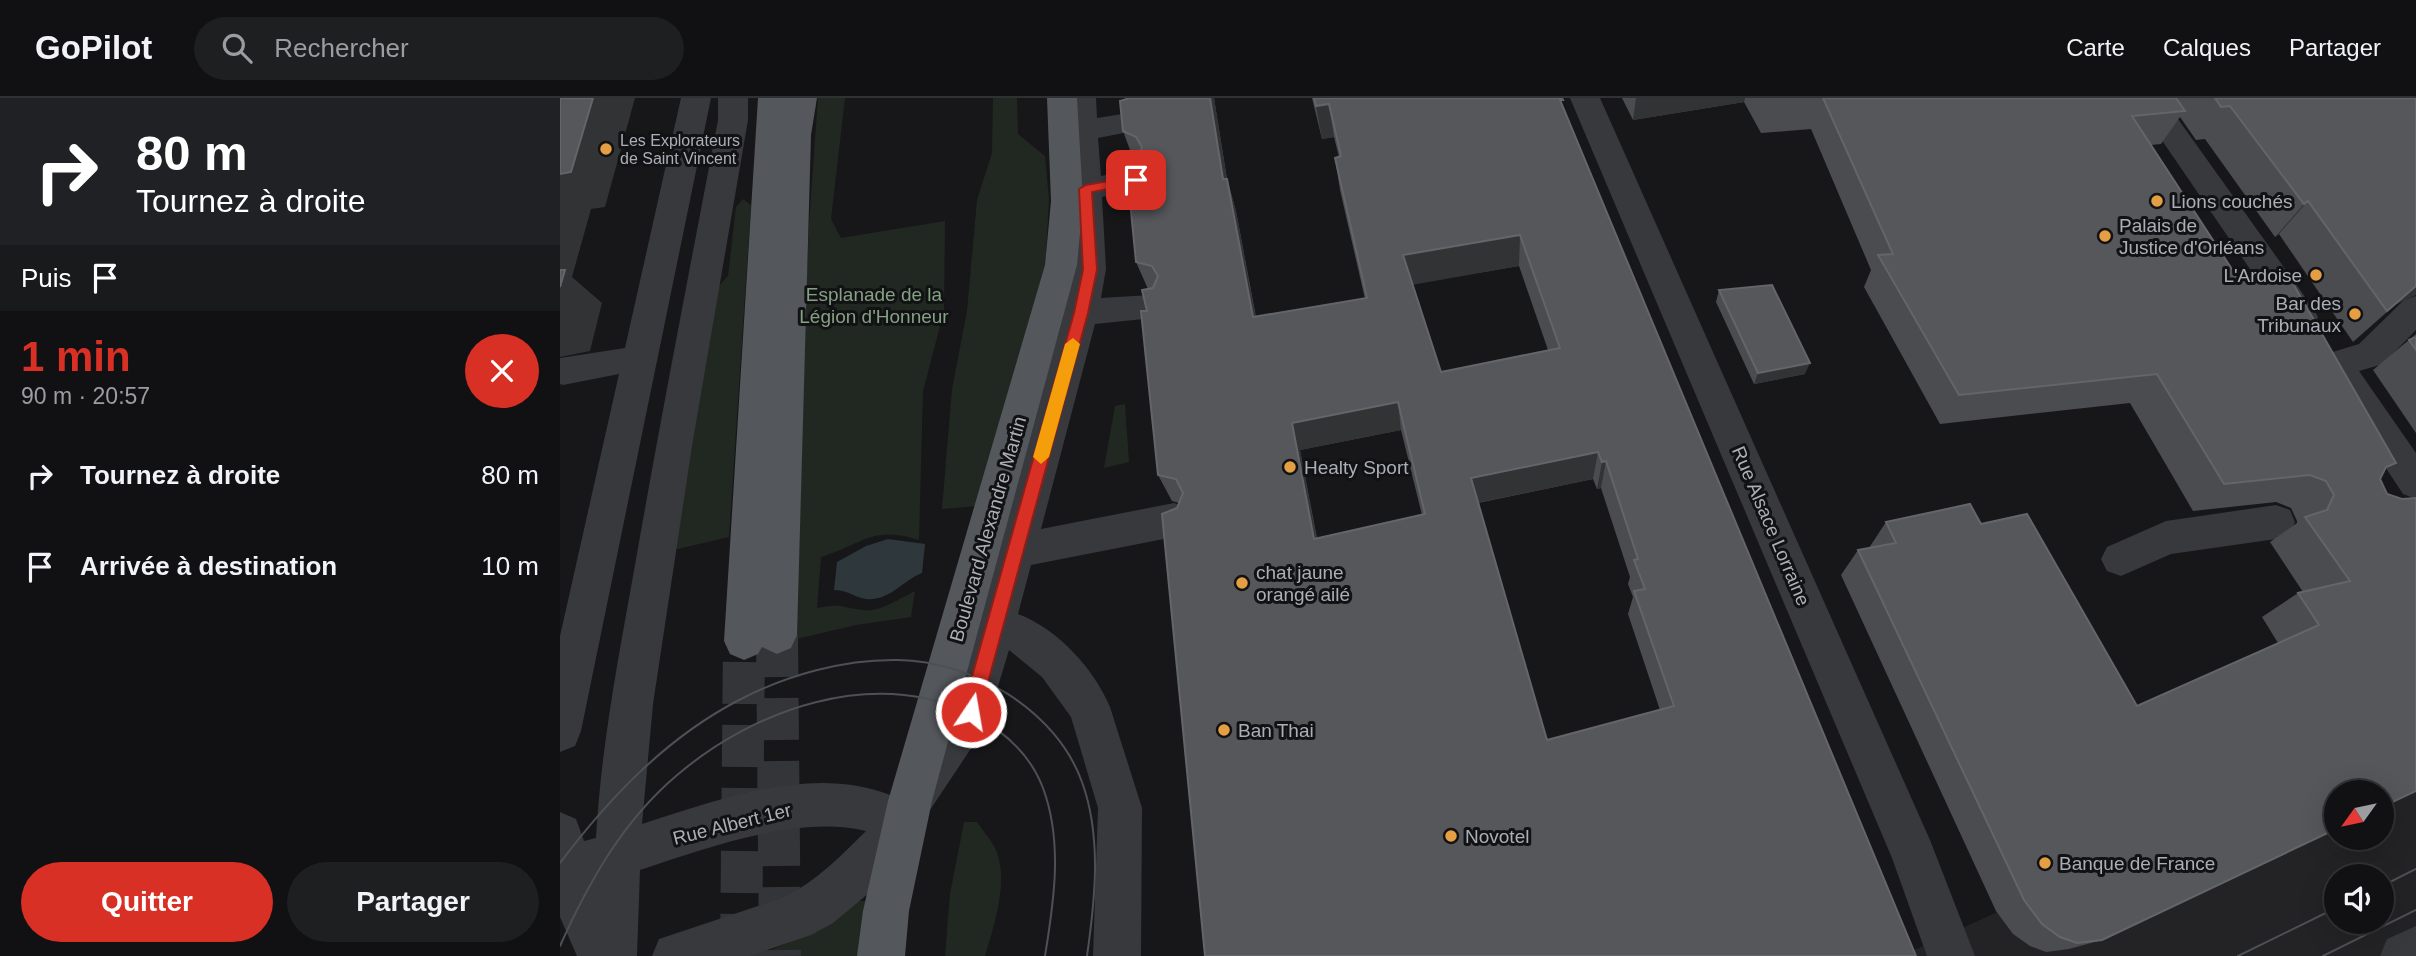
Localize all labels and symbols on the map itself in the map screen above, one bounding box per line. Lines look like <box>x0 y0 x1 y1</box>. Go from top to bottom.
place label: Les Explorateurs de Saint Vincent <box>620 132 740 167</box>
marker: Les Explorateurs de Saint Vincent <box>598 141 614 157</box>
pin <box>1106 150 1166 210</box>
place label: Lions couchés <box>2171 191 2292 212</box>
marker: Lions couchés <box>2149 193 2165 209</box>
place label: Palais de Justice d'Orléans <box>2119 215 2264 258</box>
marker: Palais de Justice d'Orléans <box>2097 228 2113 244</box>
place label: L'Ardoise <box>2223 265 2302 286</box>
marker: L'Ardoise <box>2308 267 2324 283</box>
park label: Esplanade de la Légion d'Honneur <box>799 284 949 327</box>
place label: Bar des Tribunaux <box>2257 293 2341 336</box>
marker: Bar des Tribunaux <box>2347 306 2363 322</box>
street label: Boulevard Alexandre Martin <box>946 414 1030 644</box>
street label: Rue Alsace Lorraine <box>1728 443 1814 609</box>
place label: Healty Sport <box>1304 457 1409 478</box>
marker: Healty Sport <box>1282 459 1298 475</box>
place label: chat jaune orangé ailé <box>1256 562 1350 605</box>
marker: chat jaune orangé ailé <box>1234 575 1250 591</box>
position arrow <box>934 675 1008 749</box>
place label: Ban Thai <box>1238 720 1314 741</box>
marker: Ban Thai <box>1216 722 1232 738</box>
north arrow <box>2324 780 2394 850</box>
street label: Rue Albert 1er <box>671 799 794 849</box>
place label: Novotel <box>1465 826 1529 847</box>
marker: Novotel <box>1443 828 1459 844</box>
place label: Banque de France <box>2059 853 2215 874</box>
marker: Banque de France <box>2037 855 2053 871</box>

